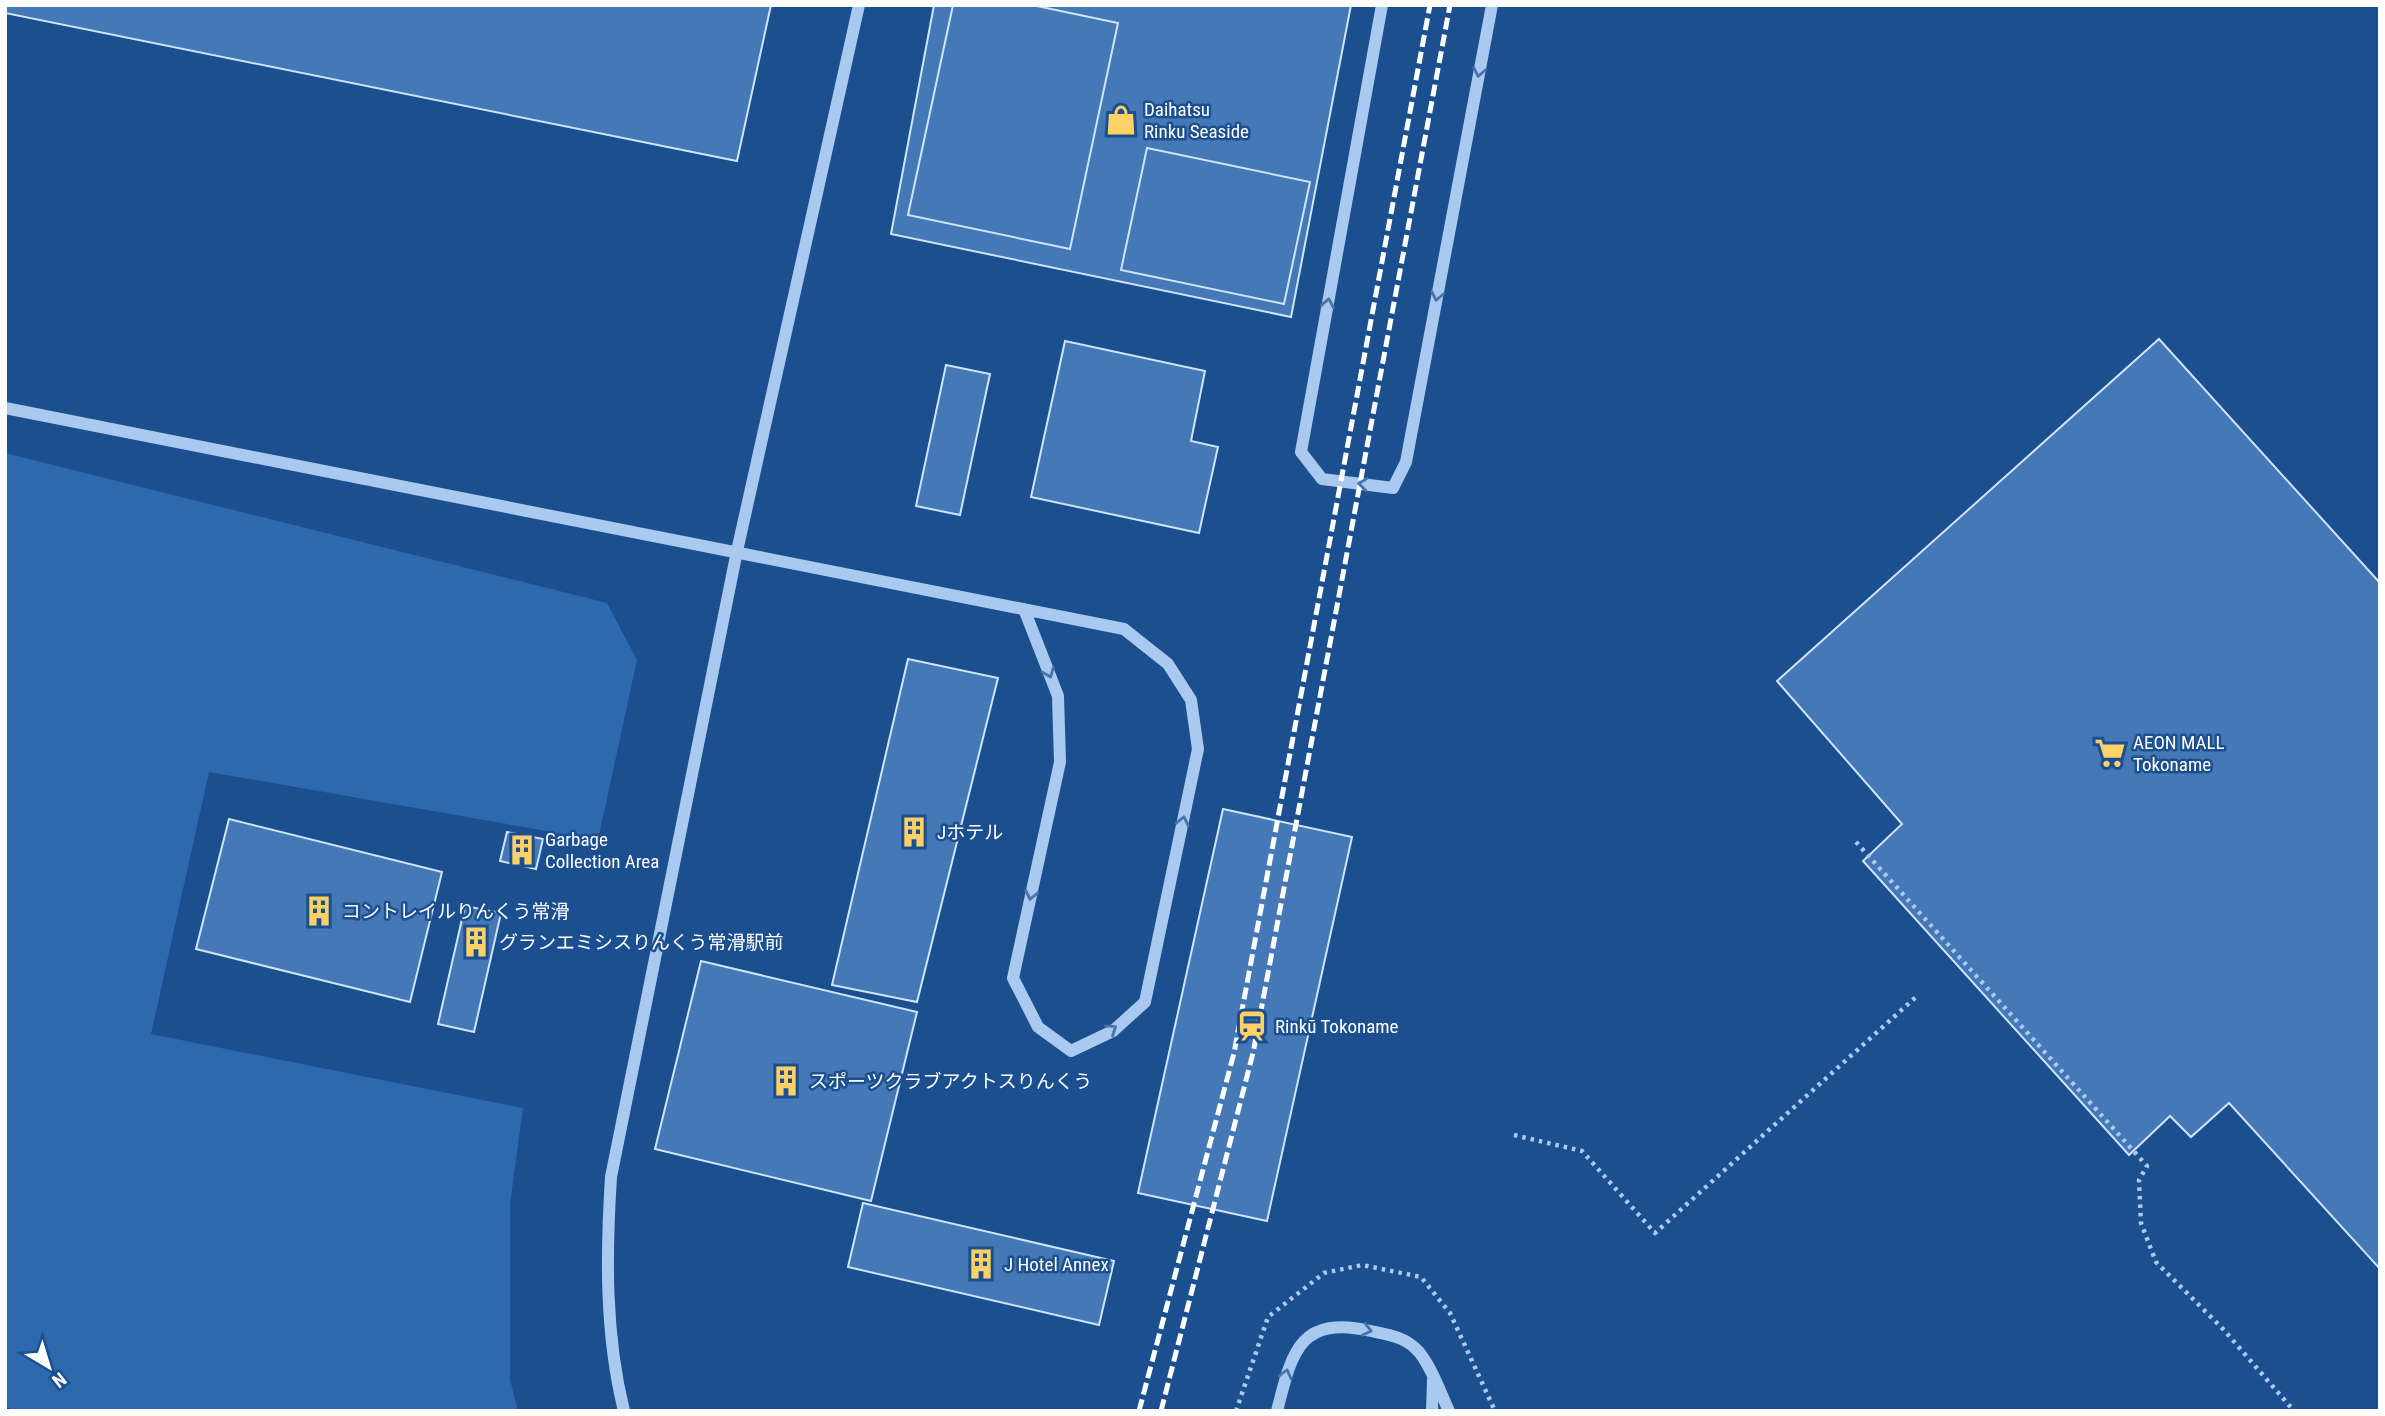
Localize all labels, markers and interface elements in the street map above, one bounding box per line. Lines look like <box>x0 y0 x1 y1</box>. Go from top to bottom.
one-way arrow <box>1473 66 1488 78</box>
place label: Daihatsu Rinku Seaside <box>1144 98 1249 143</box>
shop icon: Daihatsu Rinku Seaside <box>1104 103 1138 137</box>
one-way arrow <box>1431 290 1446 302</box>
one-way arrow <box>1320 297 1335 309</box>
one-way arrow <box>1358 477 1369 492</box>
one-way arrow <box>1041 665 1055 678</box>
place label: AEON MALL Tokoname <box>2133 731 2225 776</box>
supermarket icon: AEON MALL Tokoname <box>2093 736 2127 770</box>
building icon: Jホテル <box>897 815 931 849</box>
one-way arrow <box>1174 815 1189 827</box>
place label: Jホテル <box>937 821 1003 844</box>
place label: Garbage Collection Area <box>545 828 659 873</box>
building icon: Garbage Collection Area <box>505 833 539 867</box>
one-way arrow <box>1025 889 1040 901</box>
building icon: コントレイルりんくう常滑 <box>302 894 336 928</box>
place label: コントレイルりんくう常滑 <box>342 900 570 923</box>
building icon: グランエミシスりんくう常滑駅前 <box>459 925 493 959</box>
place label: グランエミシスりんくう常滑駅前 <box>499 931 784 954</box>
station icon: Rinkū Tokoname <box>1235 1009 1269 1043</box>
place label: Rinkū Tokoname <box>1275 1015 1399 1038</box>
one-way arrow <box>1104 1025 1117 1037</box>
building icon: スポーツクラブアクトスりんくう <box>769 1064 803 1098</box>
place label: スポーツクラブアクトスりんくう <box>809 1070 1092 1093</box>
building icon: J Hotel Annex <box>964 1247 998 1281</box>
place label: J Hotel Annex <box>1004 1253 1109 1276</box>
one-way arrow <box>1361 1322 1373 1336</box>
north arrow <box>14 1332 84 1402</box>
text: N <box>47 1367 71 1393</box>
one-way arrow <box>1278 1368 1292 1380</box>

